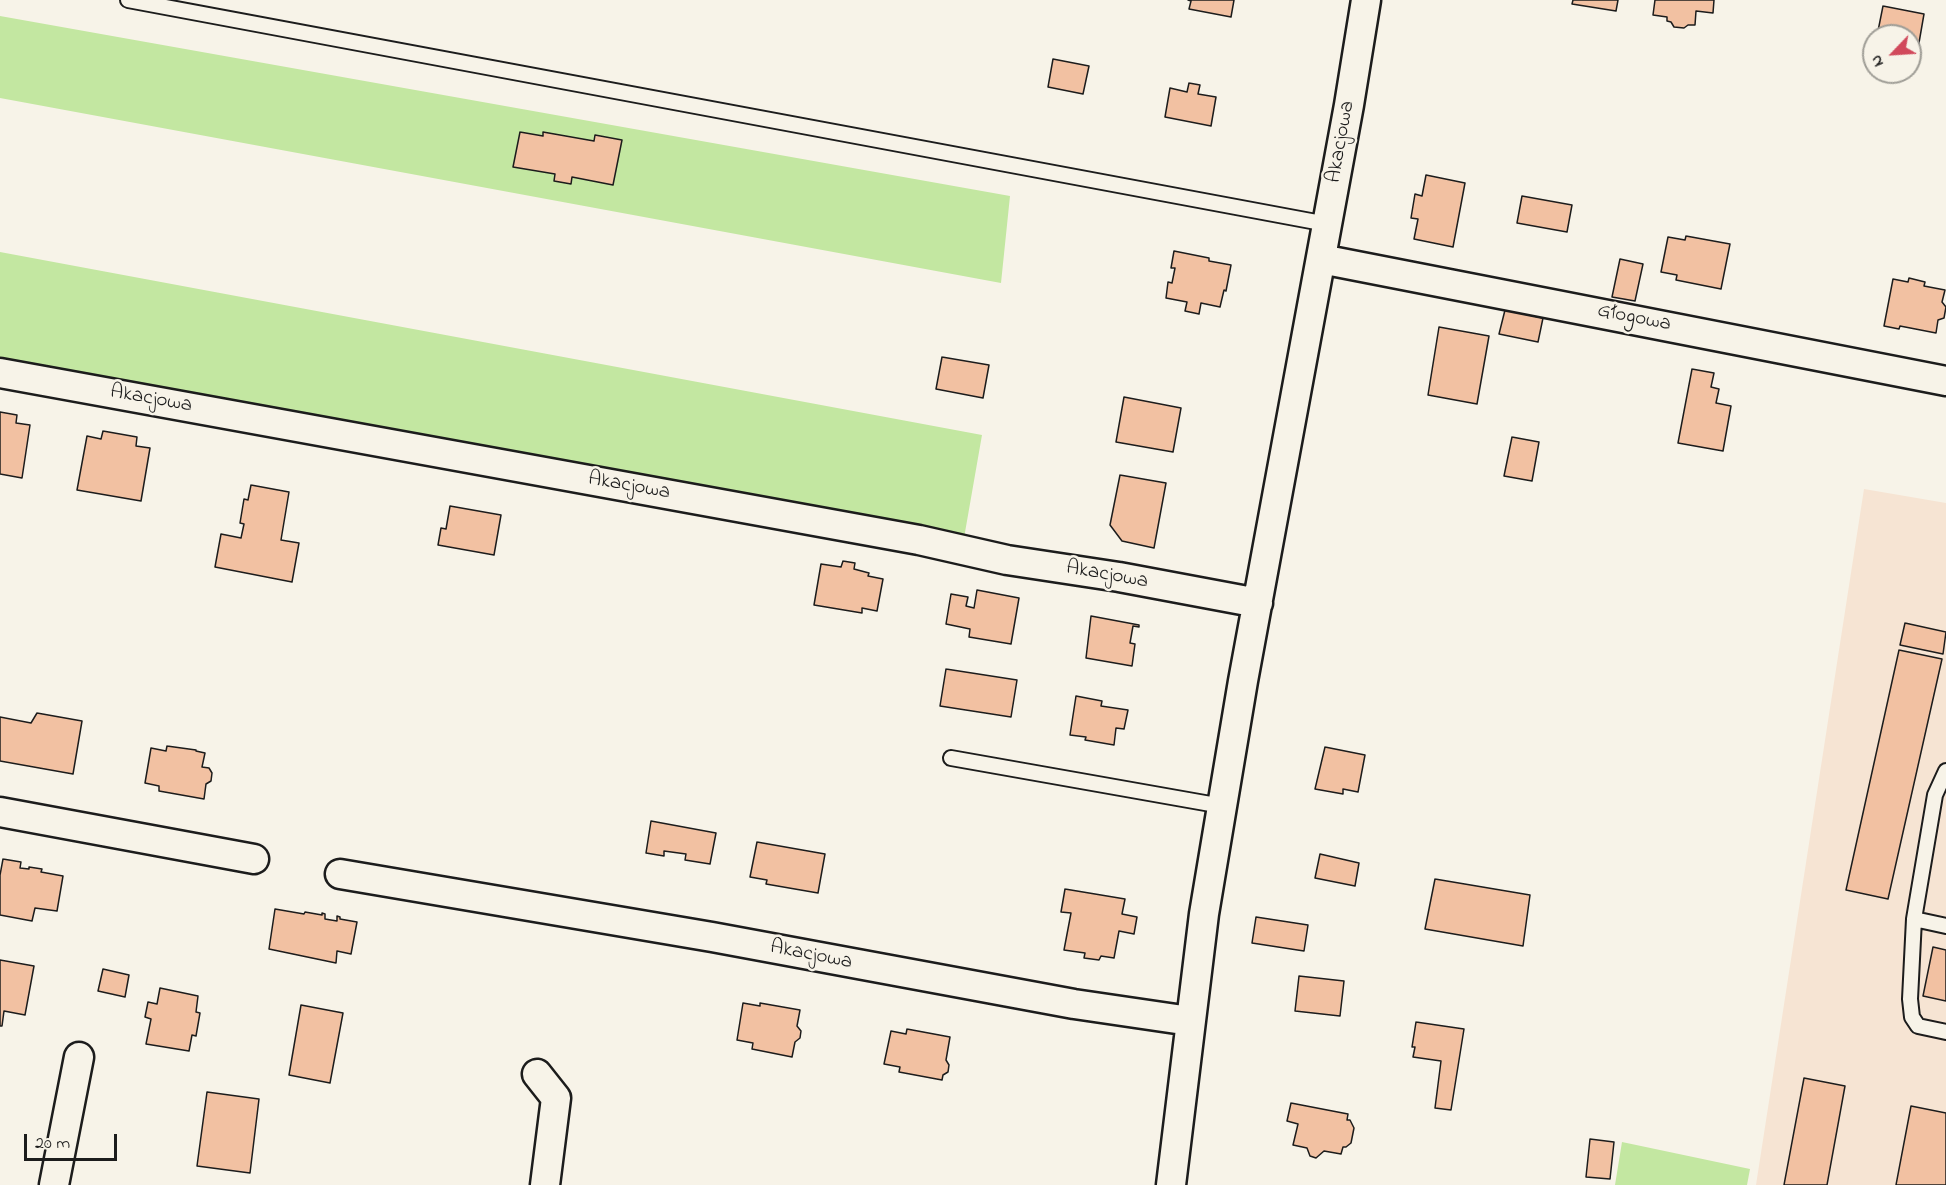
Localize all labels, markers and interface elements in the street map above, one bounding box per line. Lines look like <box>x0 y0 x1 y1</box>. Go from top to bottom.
north arrow <box>1862 24 1922 84</box>
text: N <box>1864 51 1891 71</box>
street label: Akacjowa <box>1322 99 1362 185</box>
street label: Głogowa <box>1595 300 1673 338</box>
street label: Akacjowa <box>108 380 194 420</box>
street label: Akacjowa <box>586 467 672 507</box>
street label: Akacjowa <box>1064 556 1150 596</box>
street label: Akacjowa <box>768 936 854 976</box>
scale bar <box>27 1122 120 1160</box>
text: 20 m <box>35 1131 70 1157</box>

